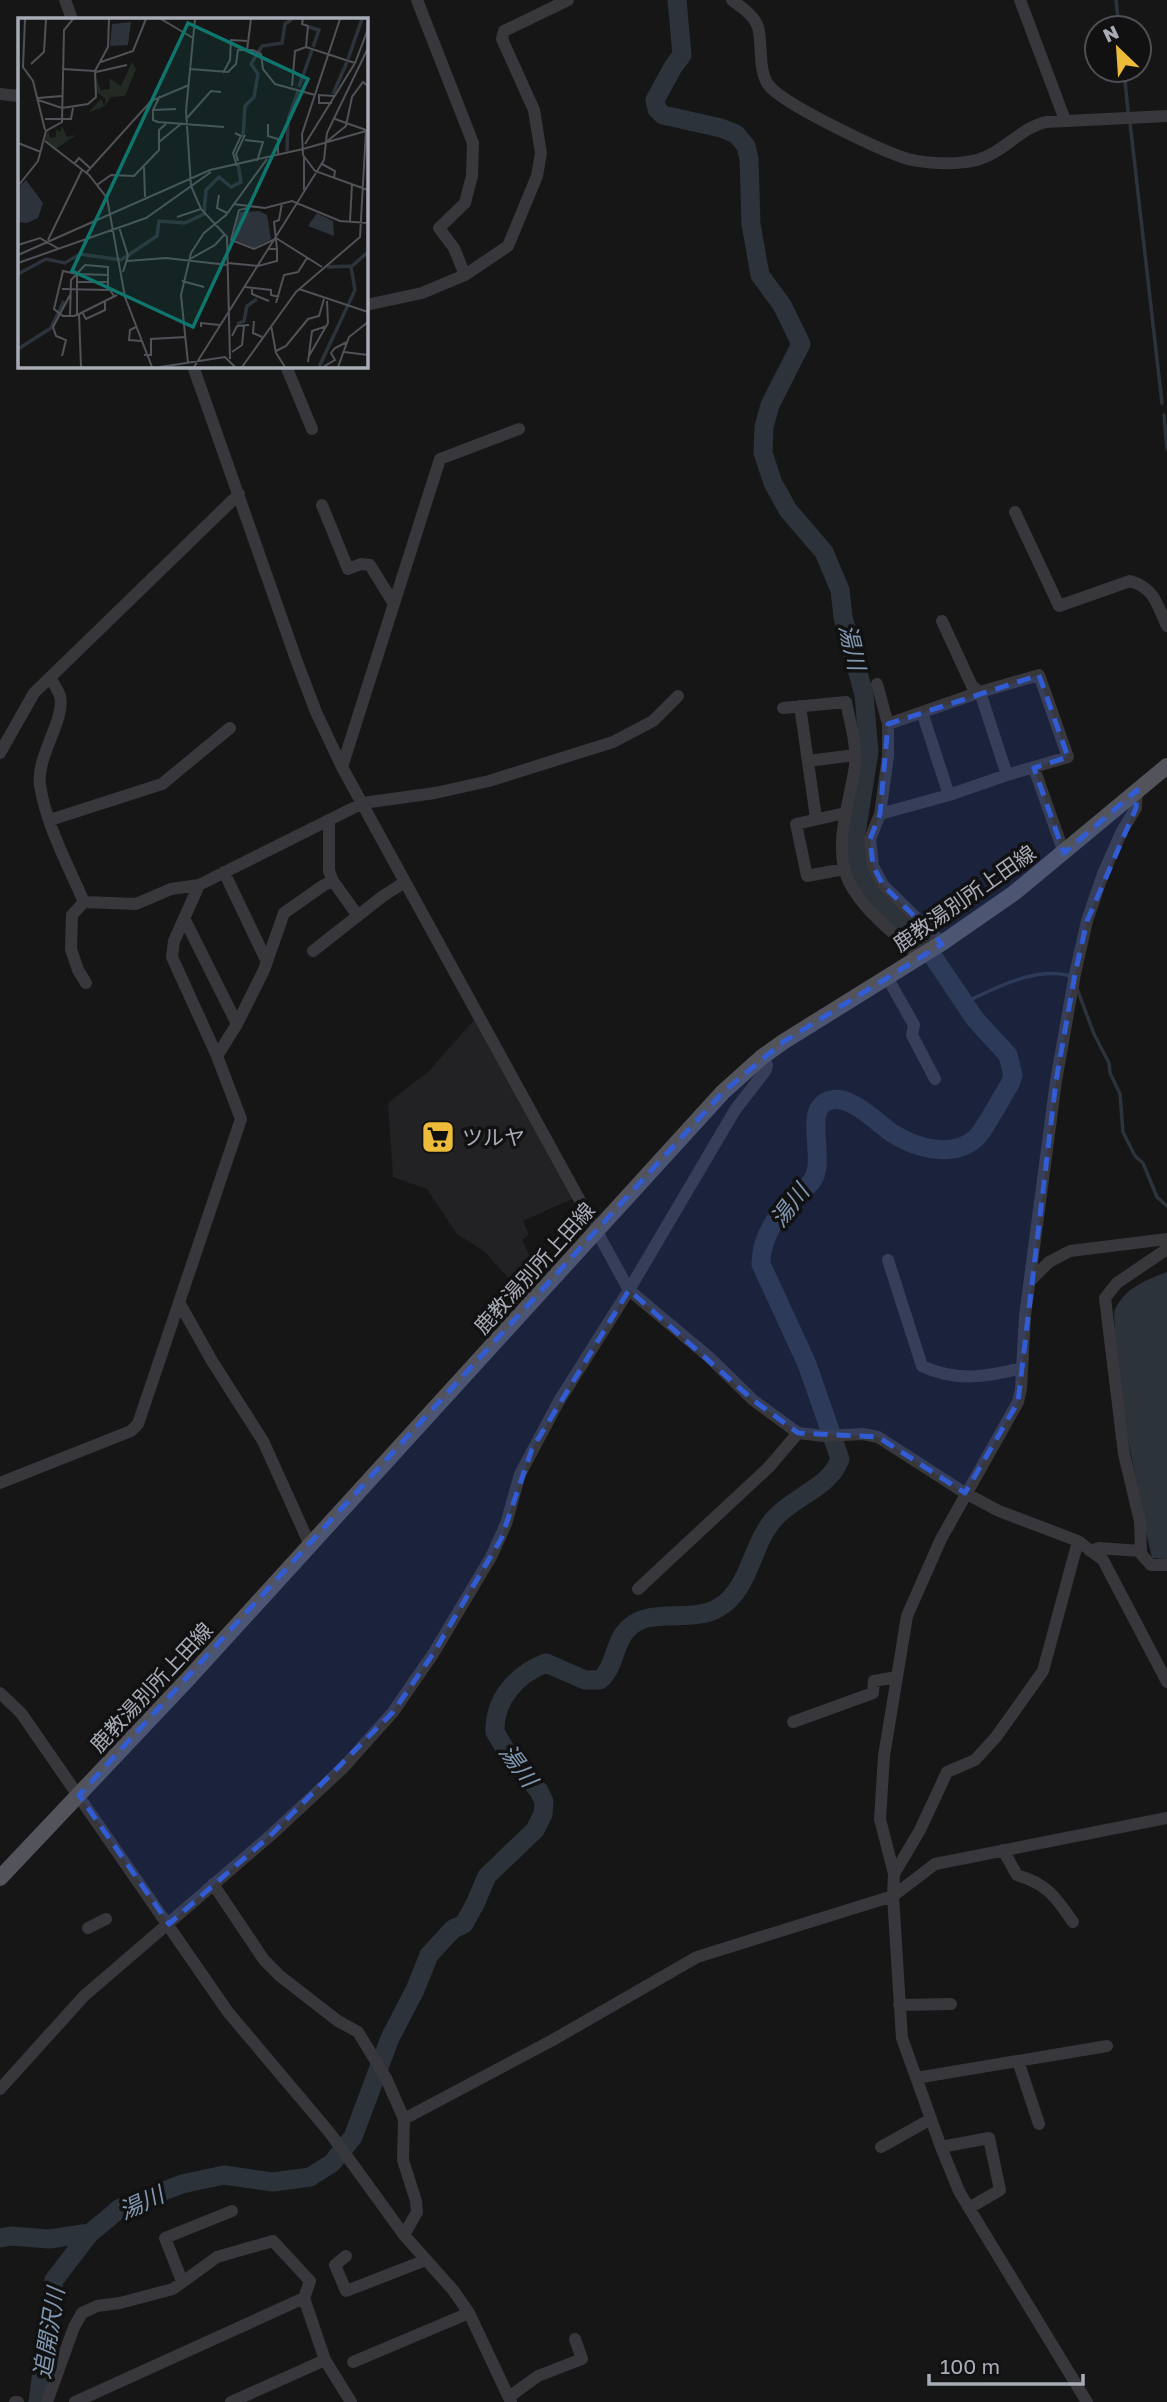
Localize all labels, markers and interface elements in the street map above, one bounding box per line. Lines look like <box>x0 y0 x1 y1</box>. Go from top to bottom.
north arrow <box>1083 14 1153 84</box>
inset map <box>18 18 368 368</box>
text: N <box>1099 20 1122 47</box>
water label: 湯川 <box>834 621 872 675</box>
street label: 鹿教湯別所上田線 <box>888 839 1040 957</box>
supermarket icon: ツルヤ <box>419 1118 457 1156</box>
place label: ツルヤ <box>462 1124 525 1150</box>
water label: 湯川 <box>764 1176 816 1232</box>
street label: 鹿教湯別所上田線 <box>468 1197 600 1339</box>
street label: 鹿教湯別所上田線 <box>84 1617 218 1757</box>
water label: 湯川 <box>494 1738 546 1794</box>
water label: 湯川 <box>114 2178 170 2224</box>
water label: 追開沢川 <box>27 2282 69 2381</box>
scale bar <box>929 2342 1083 2386</box>
text: 100 m <box>940 2353 1000 2379</box>

